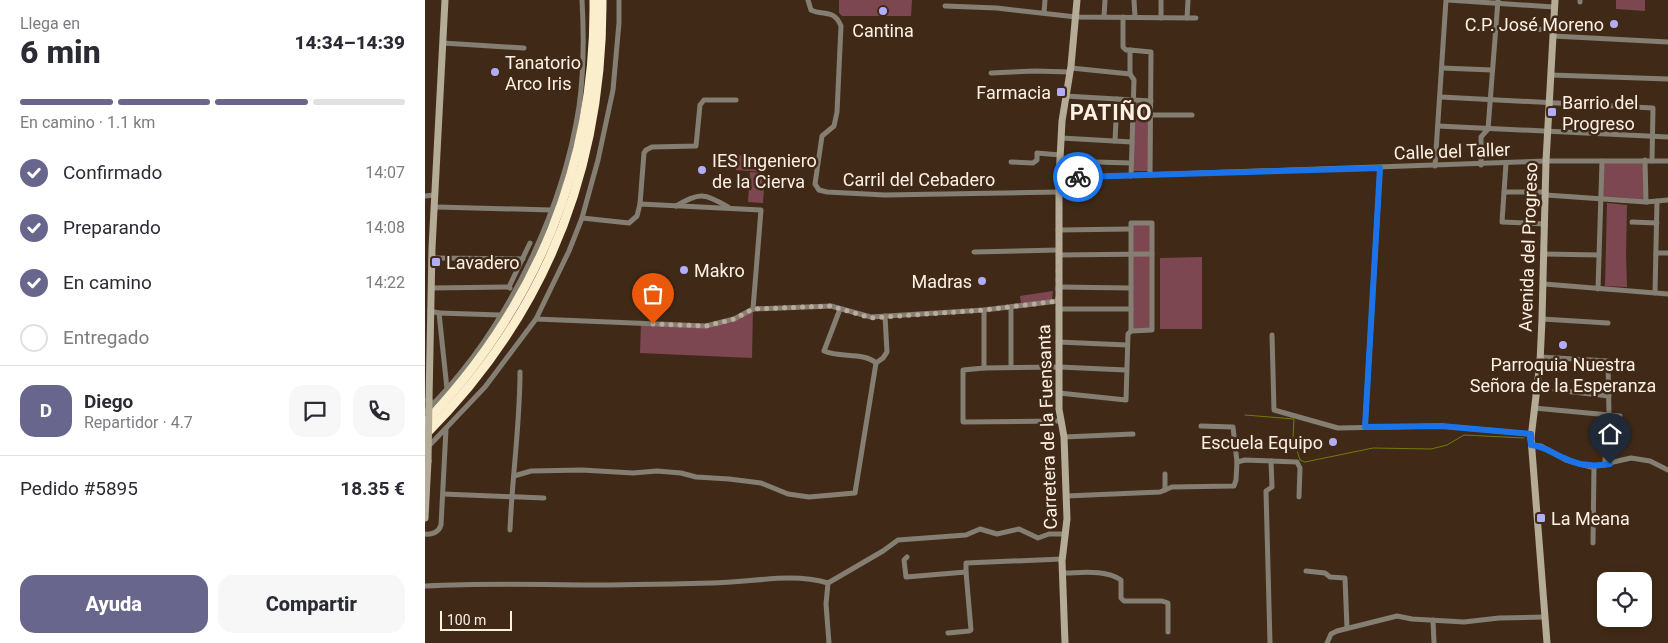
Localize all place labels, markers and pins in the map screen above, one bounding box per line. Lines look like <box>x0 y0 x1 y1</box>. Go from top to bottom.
marker: Cantina <box>877 5 889 17</box>
place label: C.P. José Moreno <box>1465 14 1604 35</box>
marker: C.P. José Moreno <box>1608 18 1620 30</box>
place label: Cantina <box>852 20 914 41</box>
place label: Tanatorio Arco Iris <box>505 52 581 94</box>
marker: Tanatorio Arco Iris <box>489 66 501 78</box>
place label: Farmacia <box>976 82 1051 103</box>
marker: Farmacia <box>1055 86 1067 98</box>
place label: Barrio del Progreso <box>1562 92 1638 134</box>
marker: Barrio del Progreso <box>1546 106 1558 118</box>
place label: IES Ingeniero de la Cierva <box>712 150 817 192</box>
marker: IES Ingeniero de la Cierva <box>696 164 708 176</box>
place label: Lavadero <box>446 252 520 273</box>
marker: Lavadero <box>430 256 442 268</box>
place label: Makro <box>694 260 745 281</box>
marker: Makro <box>678 264 690 276</box>
place label: Madras <box>912 271 972 292</box>
pin <box>632 273 674 324</box>
marker: Madras <box>976 275 988 287</box>
marker: Parroquia Nuestra Señora de la Esperanza <box>1557 339 1569 351</box>
place label: Parroquia Nuestra Señora de la Esperanza <box>1470 354 1656 396</box>
pin <box>1589 413 1631 464</box>
place label: Escuela Equipo <box>1201 432 1323 453</box>
marker: Escuela Equipo <box>1327 436 1339 448</box>
place label: La Meana <box>1551 508 1630 529</box>
marker: La Meana <box>1535 512 1547 524</box>

